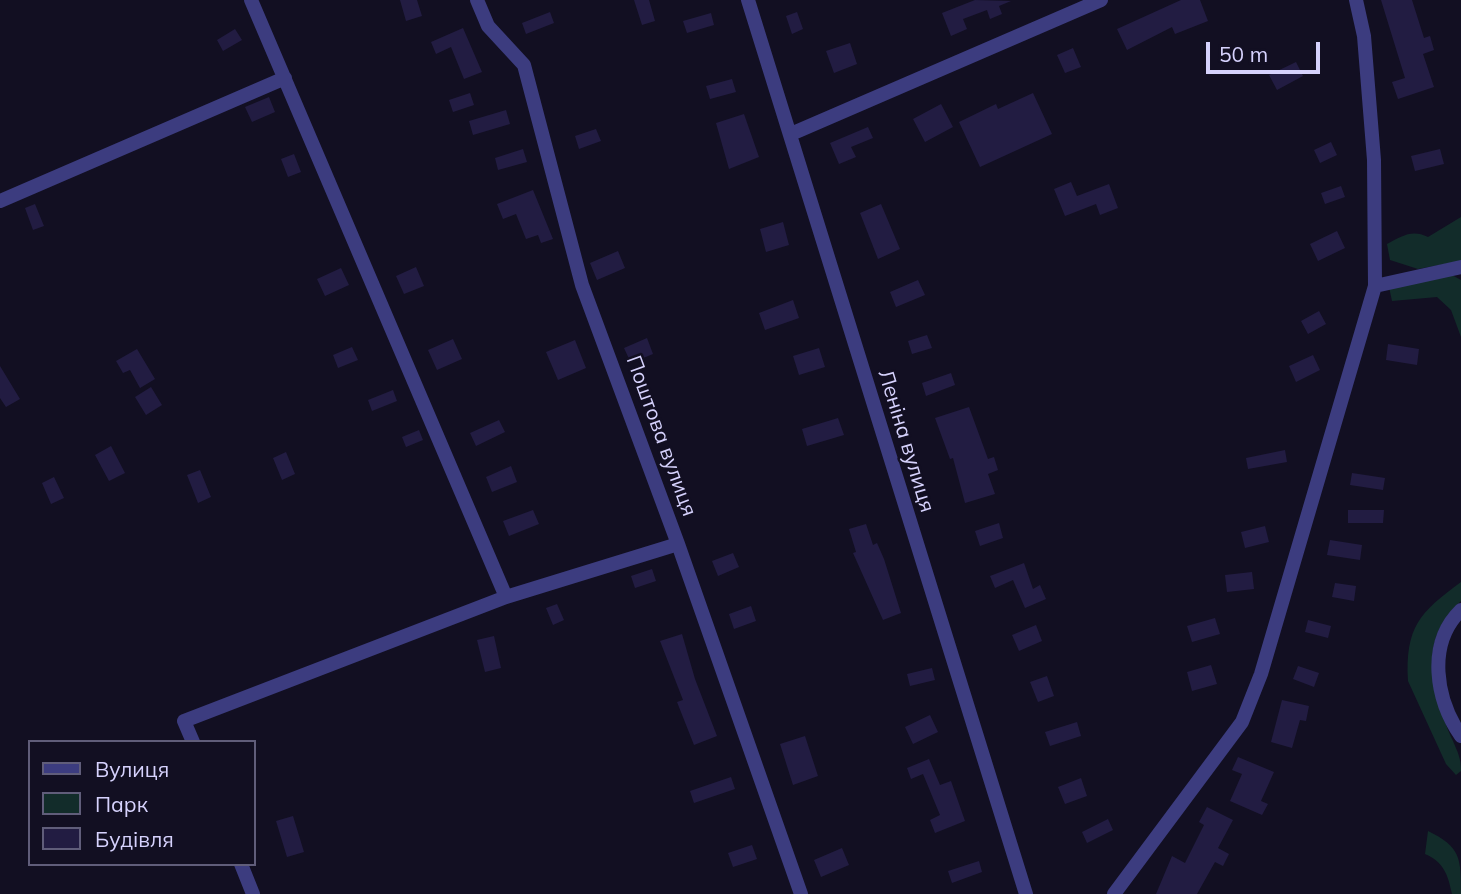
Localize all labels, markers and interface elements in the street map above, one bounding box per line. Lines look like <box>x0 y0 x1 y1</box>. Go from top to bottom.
scale bar <box>1209 28 1323 72</box>
text: 50 m <box>1219 41 1268 67</box>
street label: Поштова вулиця <box>620 352 702 520</box>
street label: Леніна вулиця <box>872 367 940 515</box>
legend <box>28 740 256 866</box>
text: Вулиця <box>95 756 169 782</box>
text: Парк <box>95 791 148 817</box>
text: Будівля <box>95 826 174 852</box>

